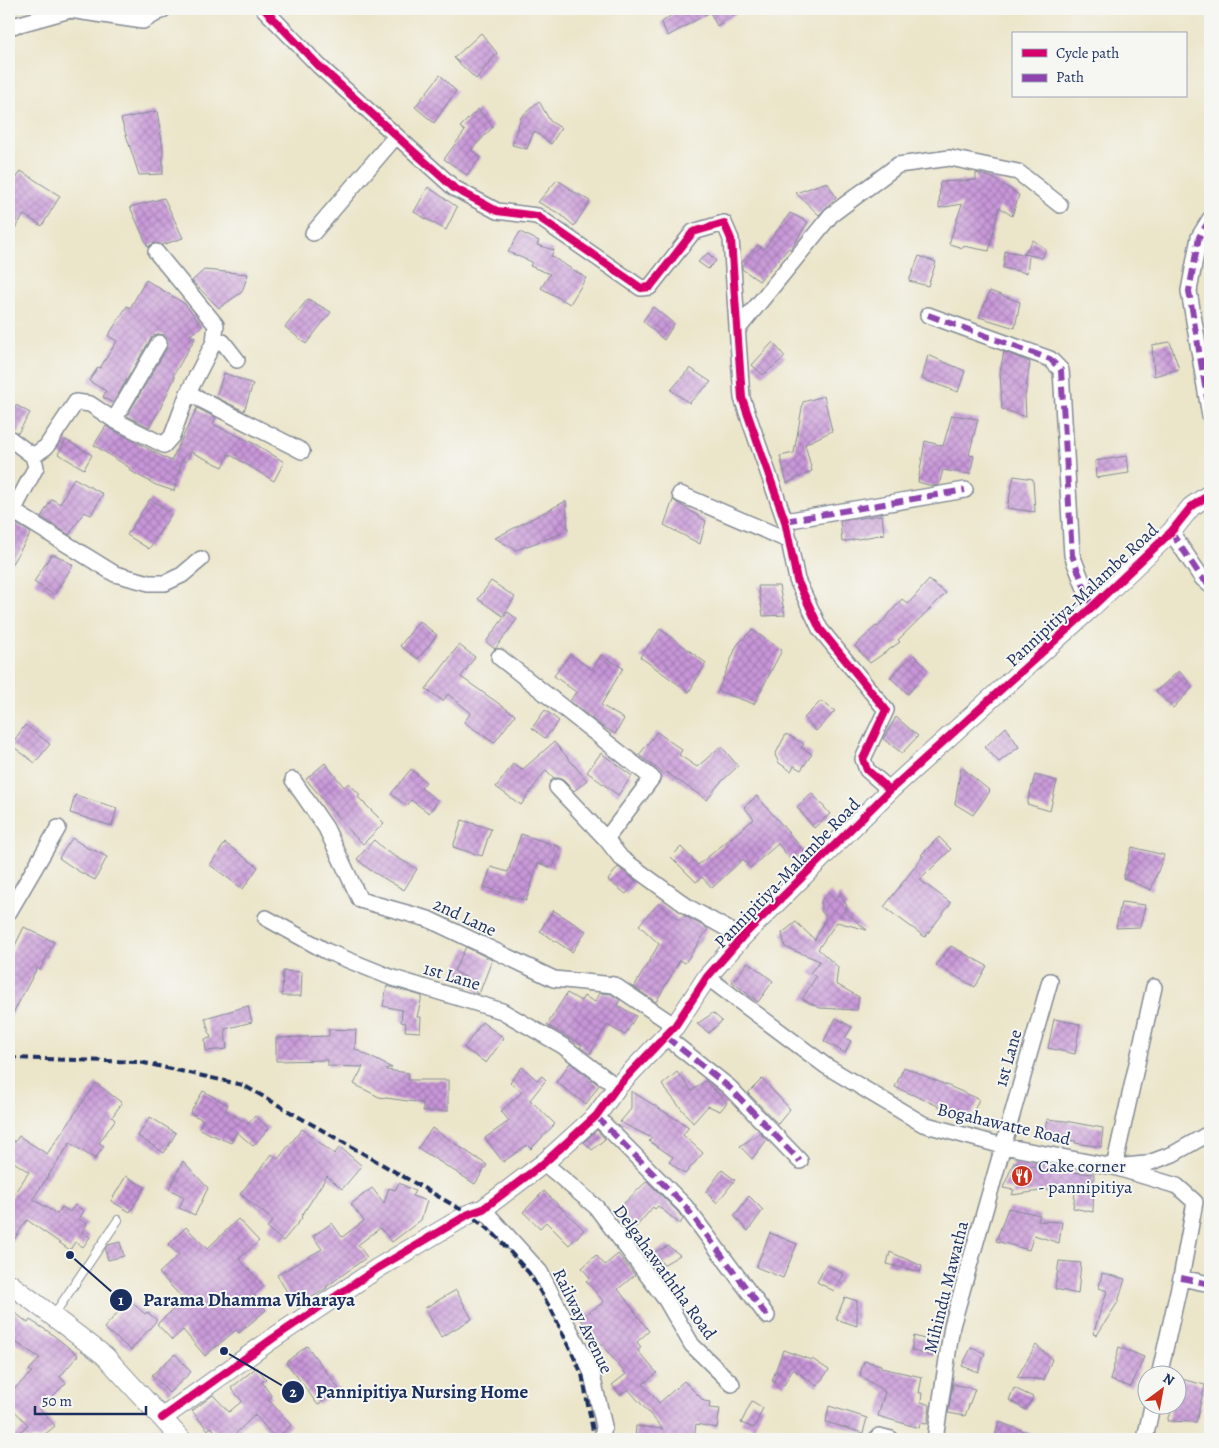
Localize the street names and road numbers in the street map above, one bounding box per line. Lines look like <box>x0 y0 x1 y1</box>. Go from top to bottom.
street label: Pannipitiya-Malambe Road <box>1001 518 1164 672</box>
street label: Pannipitiya-Malambe Road <box>709 792 865 953</box>
street label: 2nd Lane <box>430 892 500 942</box>
street label: 1st Lane <box>421 956 483 996</box>
street label: 1st Lane <box>988 1027 1028 1089</box>
street label: Bogahawatte Road <box>935 1097 1073 1151</box>
street label: Delgahawaththa Road <box>608 1200 722 1345</box>
street label: Mihindu Mawatha <box>918 1218 974 1356</box>
street label: Railway Avenue <box>547 1264 619 1378</box>

